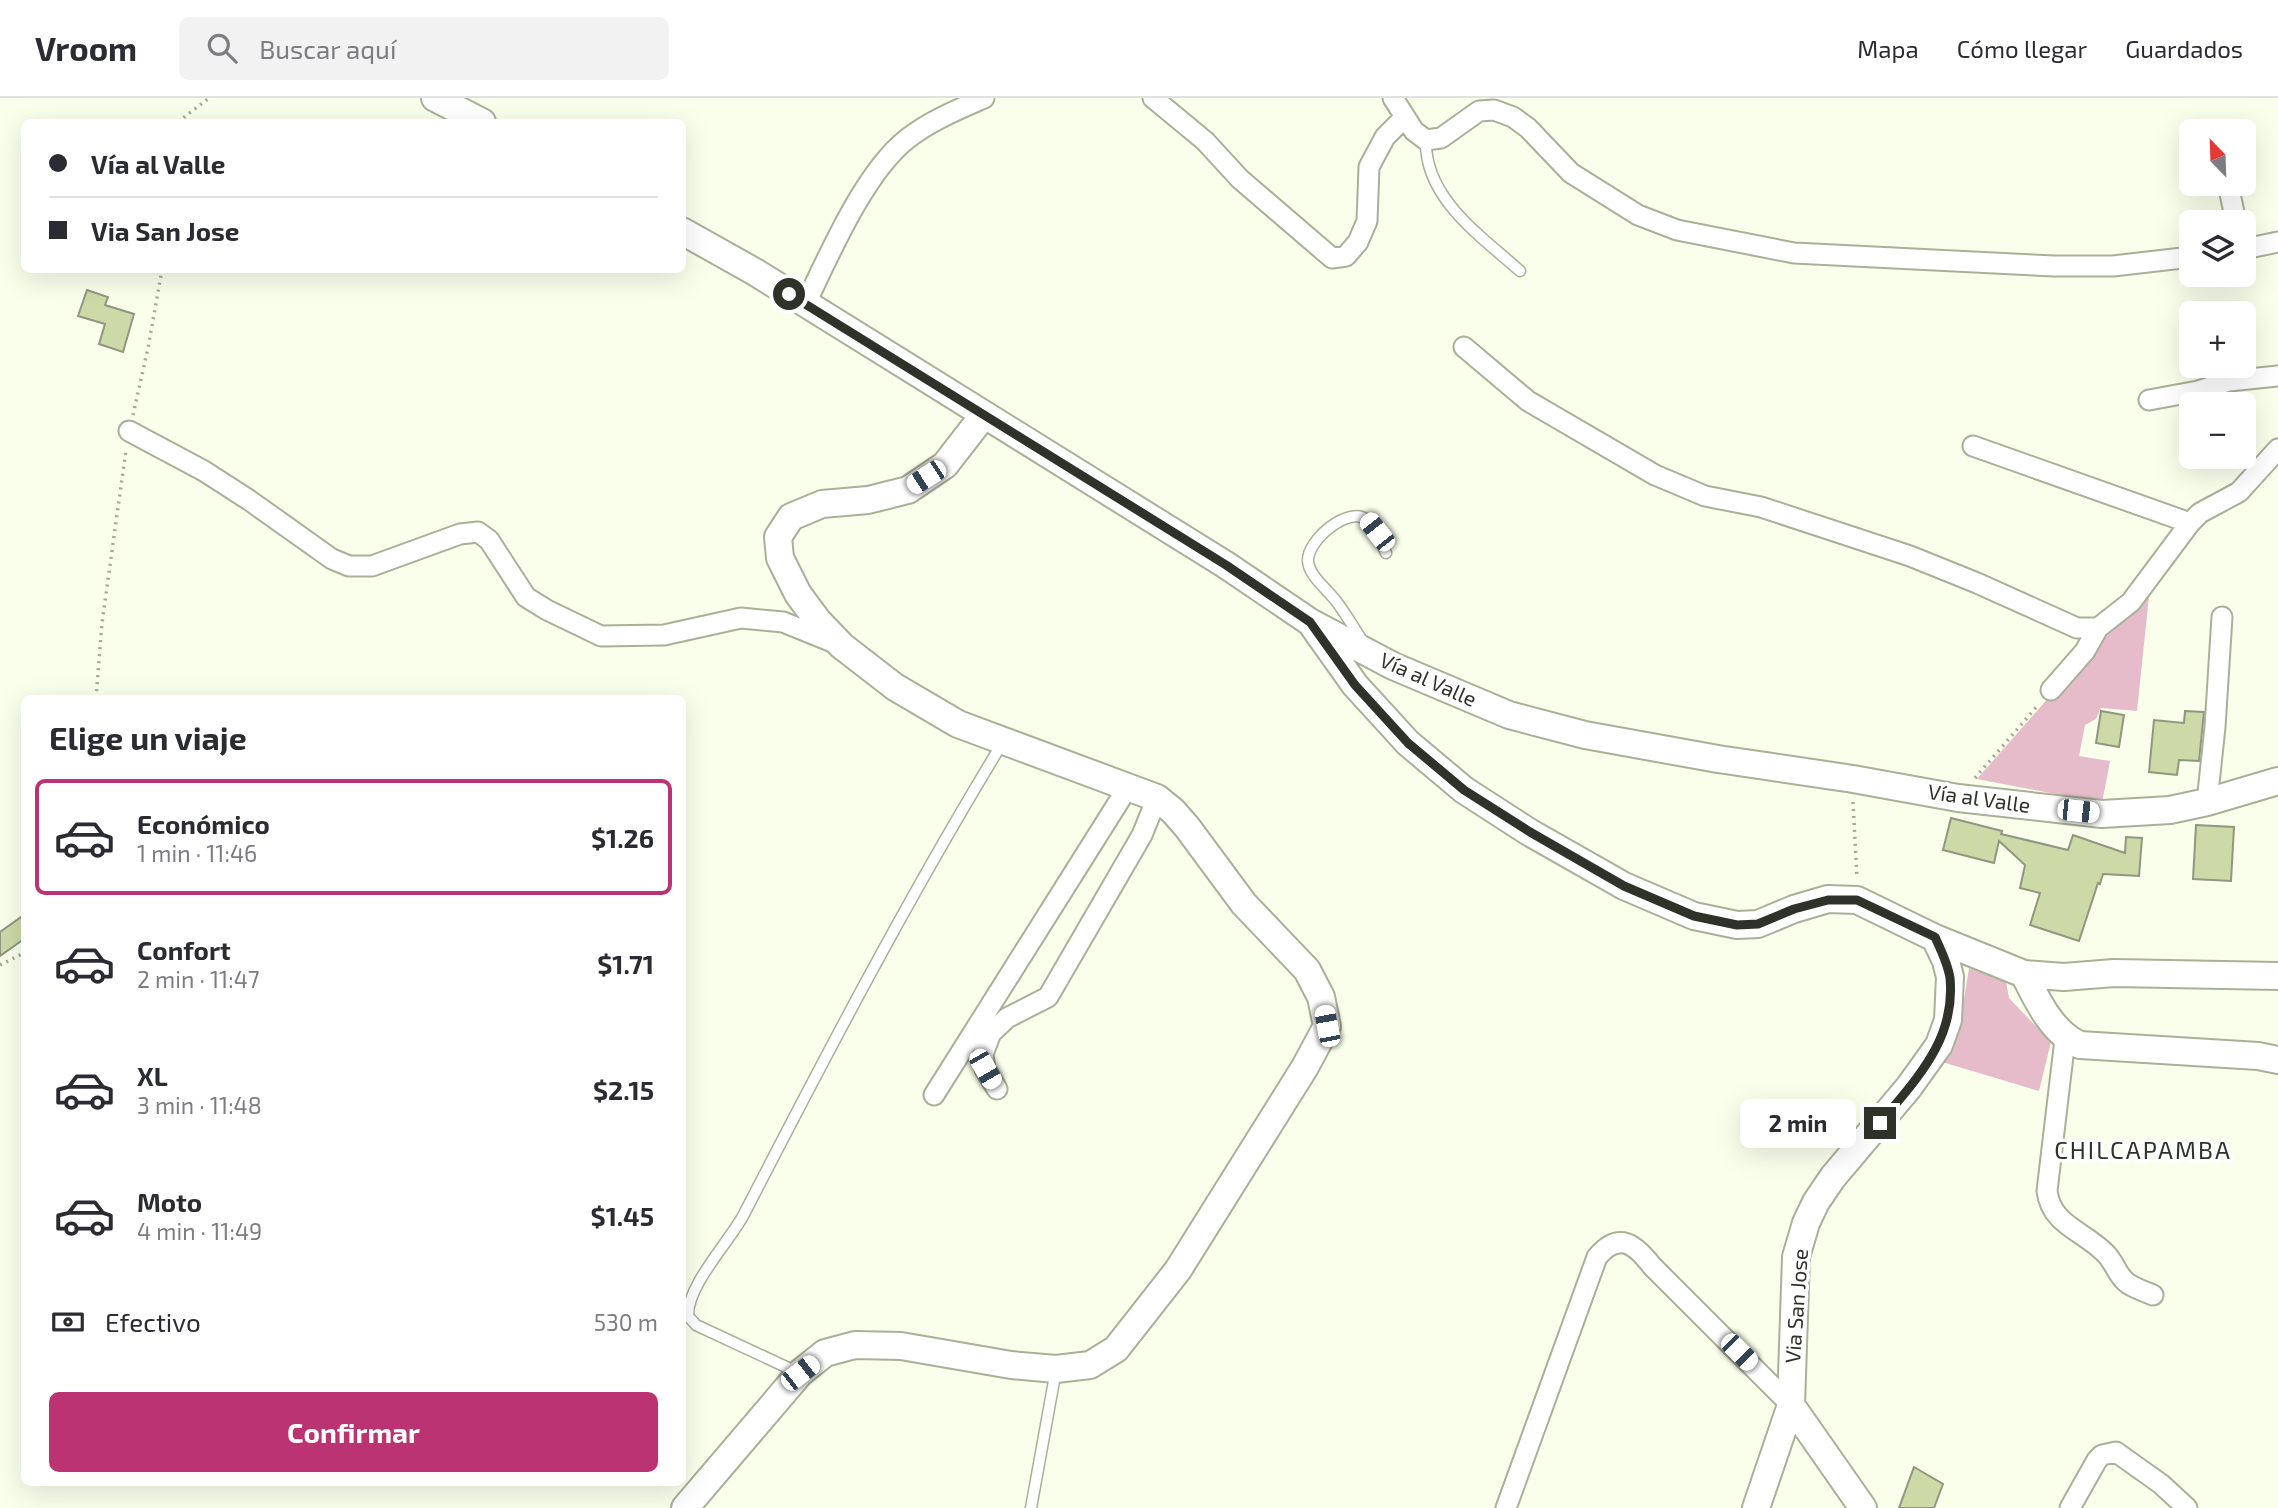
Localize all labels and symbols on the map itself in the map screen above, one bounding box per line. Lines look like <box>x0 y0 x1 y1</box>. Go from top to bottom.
north arrow <box>2179 119 2256 196</box>
route start <box>773 278 805 310</box>
car <box>903 457 950 497</box>
car <box>1356 509 1399 555</box>
street label: Vía al Valle <box>1376 646 1481 711</box>
street label: Vía al Valle <box>1926 778 2032 817</box>
car <box>2057 798 2100 824</box>
car <box>1313 1003 1342 1049</box>
car <box>966 1046 1005 1092</box>
callout: 2 min <box>1740 1098 1856 1148</box>
route end <box>1864 1107 1896 1139</box>
district label: CHILCAPAMBA <box>2054 1135 2232 1164</box>
street label: Via San Jose <box>1779 1248 1812 1364</box>
car <box>1717 1330 1762 1374</box>
car <box>777 1352 824 1394</box>

